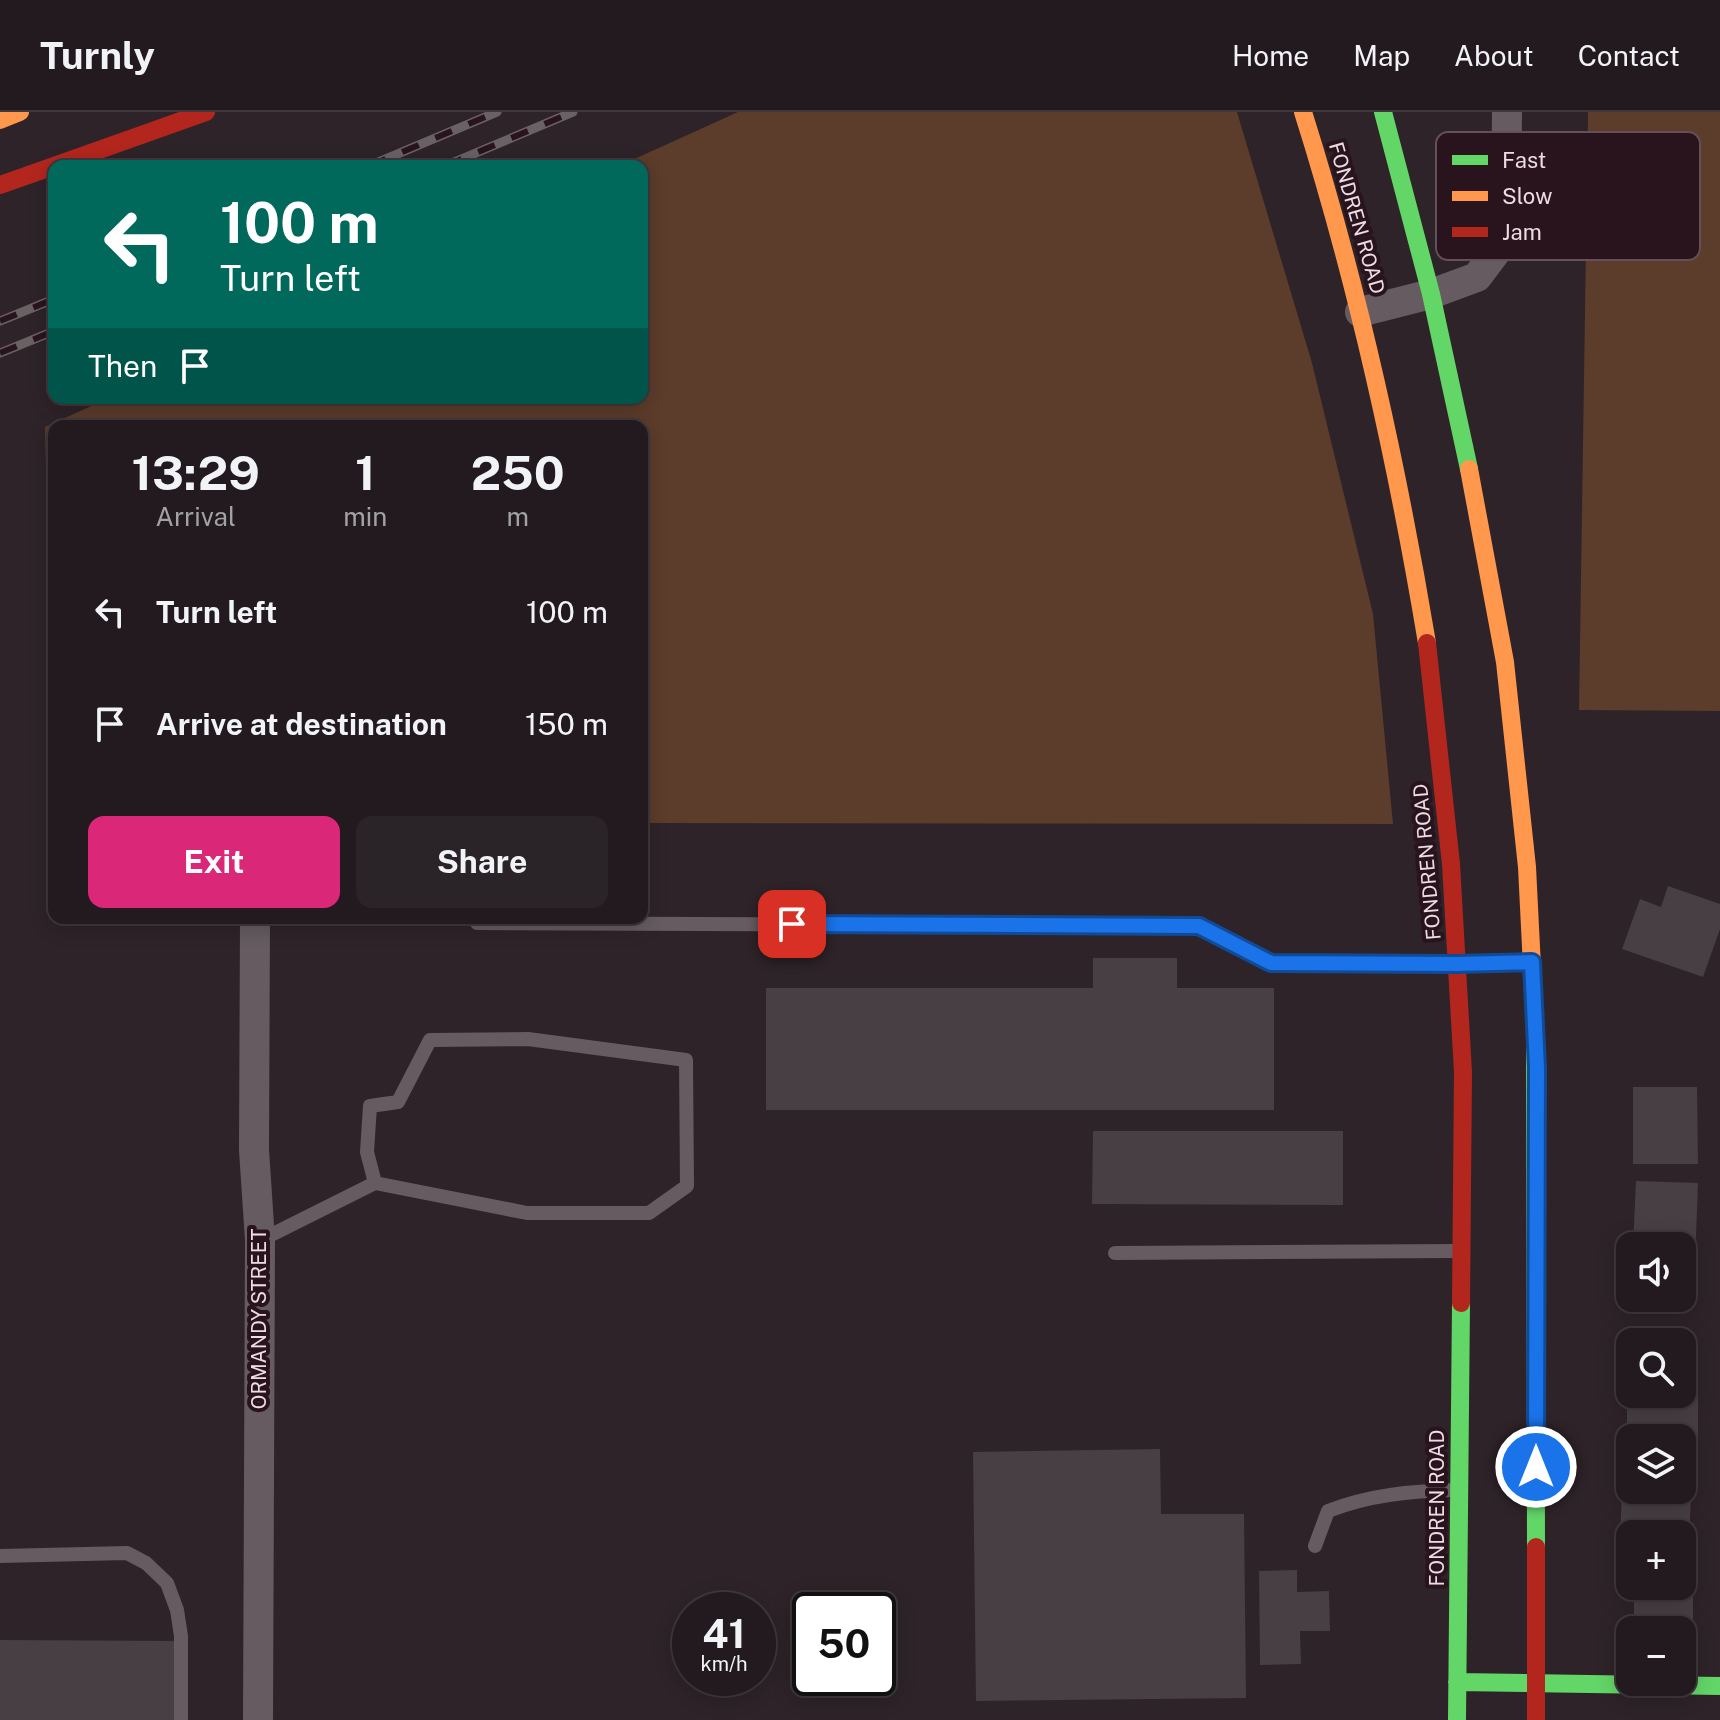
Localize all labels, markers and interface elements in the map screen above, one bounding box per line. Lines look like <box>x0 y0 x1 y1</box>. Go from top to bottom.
text: Turnly <box>40 33 155 78</box>
text: Home <box>1232 39 1309 72</box>
text: Map <box>1353 39 1410 72</box>
text: About <box>1454 39 1534 72</box>
text: Contact <box>1578 39 1680 72</box>
legend <box>1436 132 1700 260</box>
street label: FONDREN ROAD <box>1324 139 1390 297</box>
text: Fast <box>1502 147 1546 173</box>
text: Slow <box>1502 183 1552 209</box>
text: 100 m <box>220 190 379 256</box>
icon: left <box>88 192 192 296</box>
text: Jam <box>1502 219 1542 245</box>
text: Turn left <box>220 257 361 299</box>
icon: arrive <box>173 344 217 388</box>
text: Then <box>88 348 157 384</box>
text: 13:29 <box>131 444 260 501</box>
text: 1 <box>355 444 376 501</box>
text: 250 <box>471 444 565 501</box>
text: Arrival <box>155 501 236 532</box>
text: min <box>343 501 387 532</box>
text: m <box>506 501 529 532</box>
icon: left <box>88 590 132 634</box>
text: Turn left <box>156 594 277 630</box>
text: 100 m <box>526 594 608 630</box>
icon: arrive <box>88 702 132 746</box>
text: Arrive at destination <box>156 706 447 742</box>
text: 150 m <box>525 706 608 742</box>
street label: FONDREN ROAD <box>1408 783 1446 941</box>
button: Exit <box>88 816 340 908</box>
button: Share <box>356 816 608 908</box>
pin <box>758 890 826 958</box>
icon: arrive <box>770 902 814 946</box>
street label: ORMANDY STREET <box>247 1229 271 1409</box>
map controls <box>1616 1232 1696 1696</box>
button: sound <box>1616 1232 1696 1312</box>
button: search <box>1616 1328 1696 1408</box>
button: layers <box>1616 1424 1696 1504</box>
position arrow <box>1494 1425 1578 1509</box>
street label: FONDREN ROAD <box>1425 1430 1449 1586</box>
button: + <box>1616 1520 1696 1600</box>
speed limit sign: 50 <box>792 1592 896 1696</box>
text: 41 <box>702 1610 746 1657</box>
button: − <box>1616 1616 1696 1696</box>
text: km/h <box>700 1652 748 1676</box>

